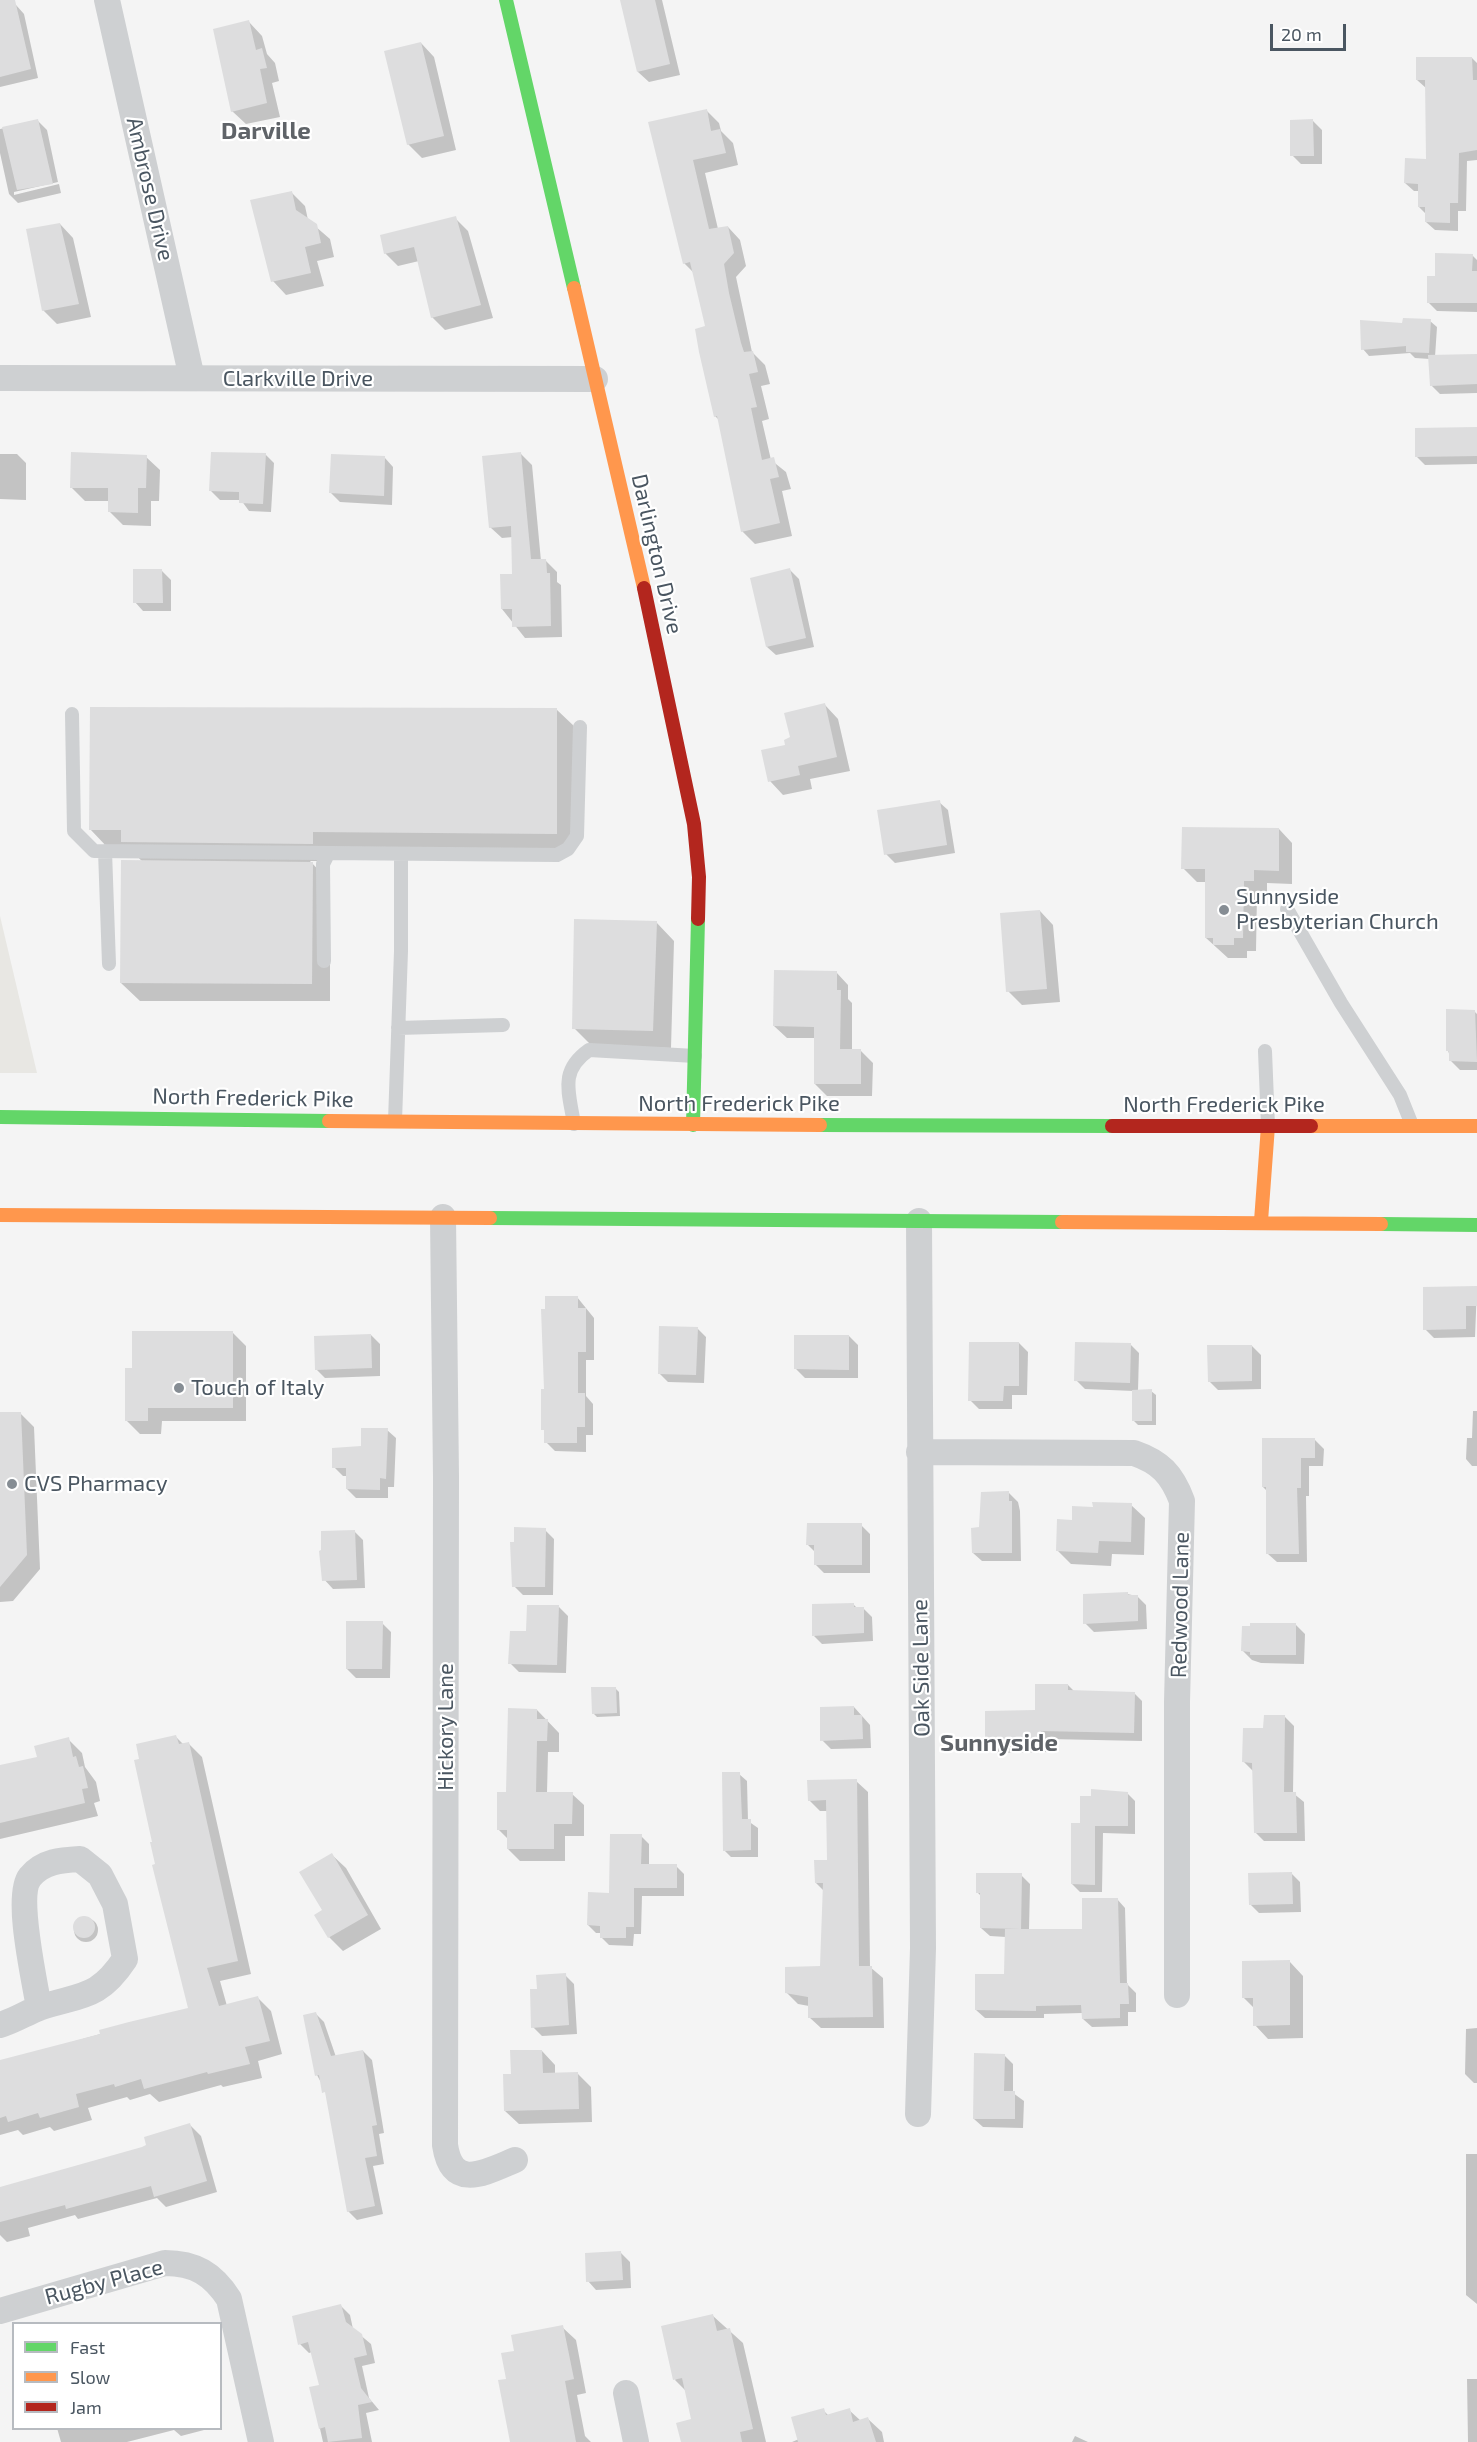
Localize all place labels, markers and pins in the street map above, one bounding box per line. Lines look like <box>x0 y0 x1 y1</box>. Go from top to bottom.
place label: Sunnyside Presbyterian Church <box>1236 884 1439 936</box>
marker: Sunnyside Presbyterian Church <box>1217 903 1231 917</box>
place label: Touch of Italy <box>191 1375 324 1401</box>
marker: Touch of Italy <box>172 1381 186 1395</box>
place label: CVS Pharmacy <box>24 1471 168 1497</box>
marker: CVS Pharmacy <box>5 1477 19 1491</box>

